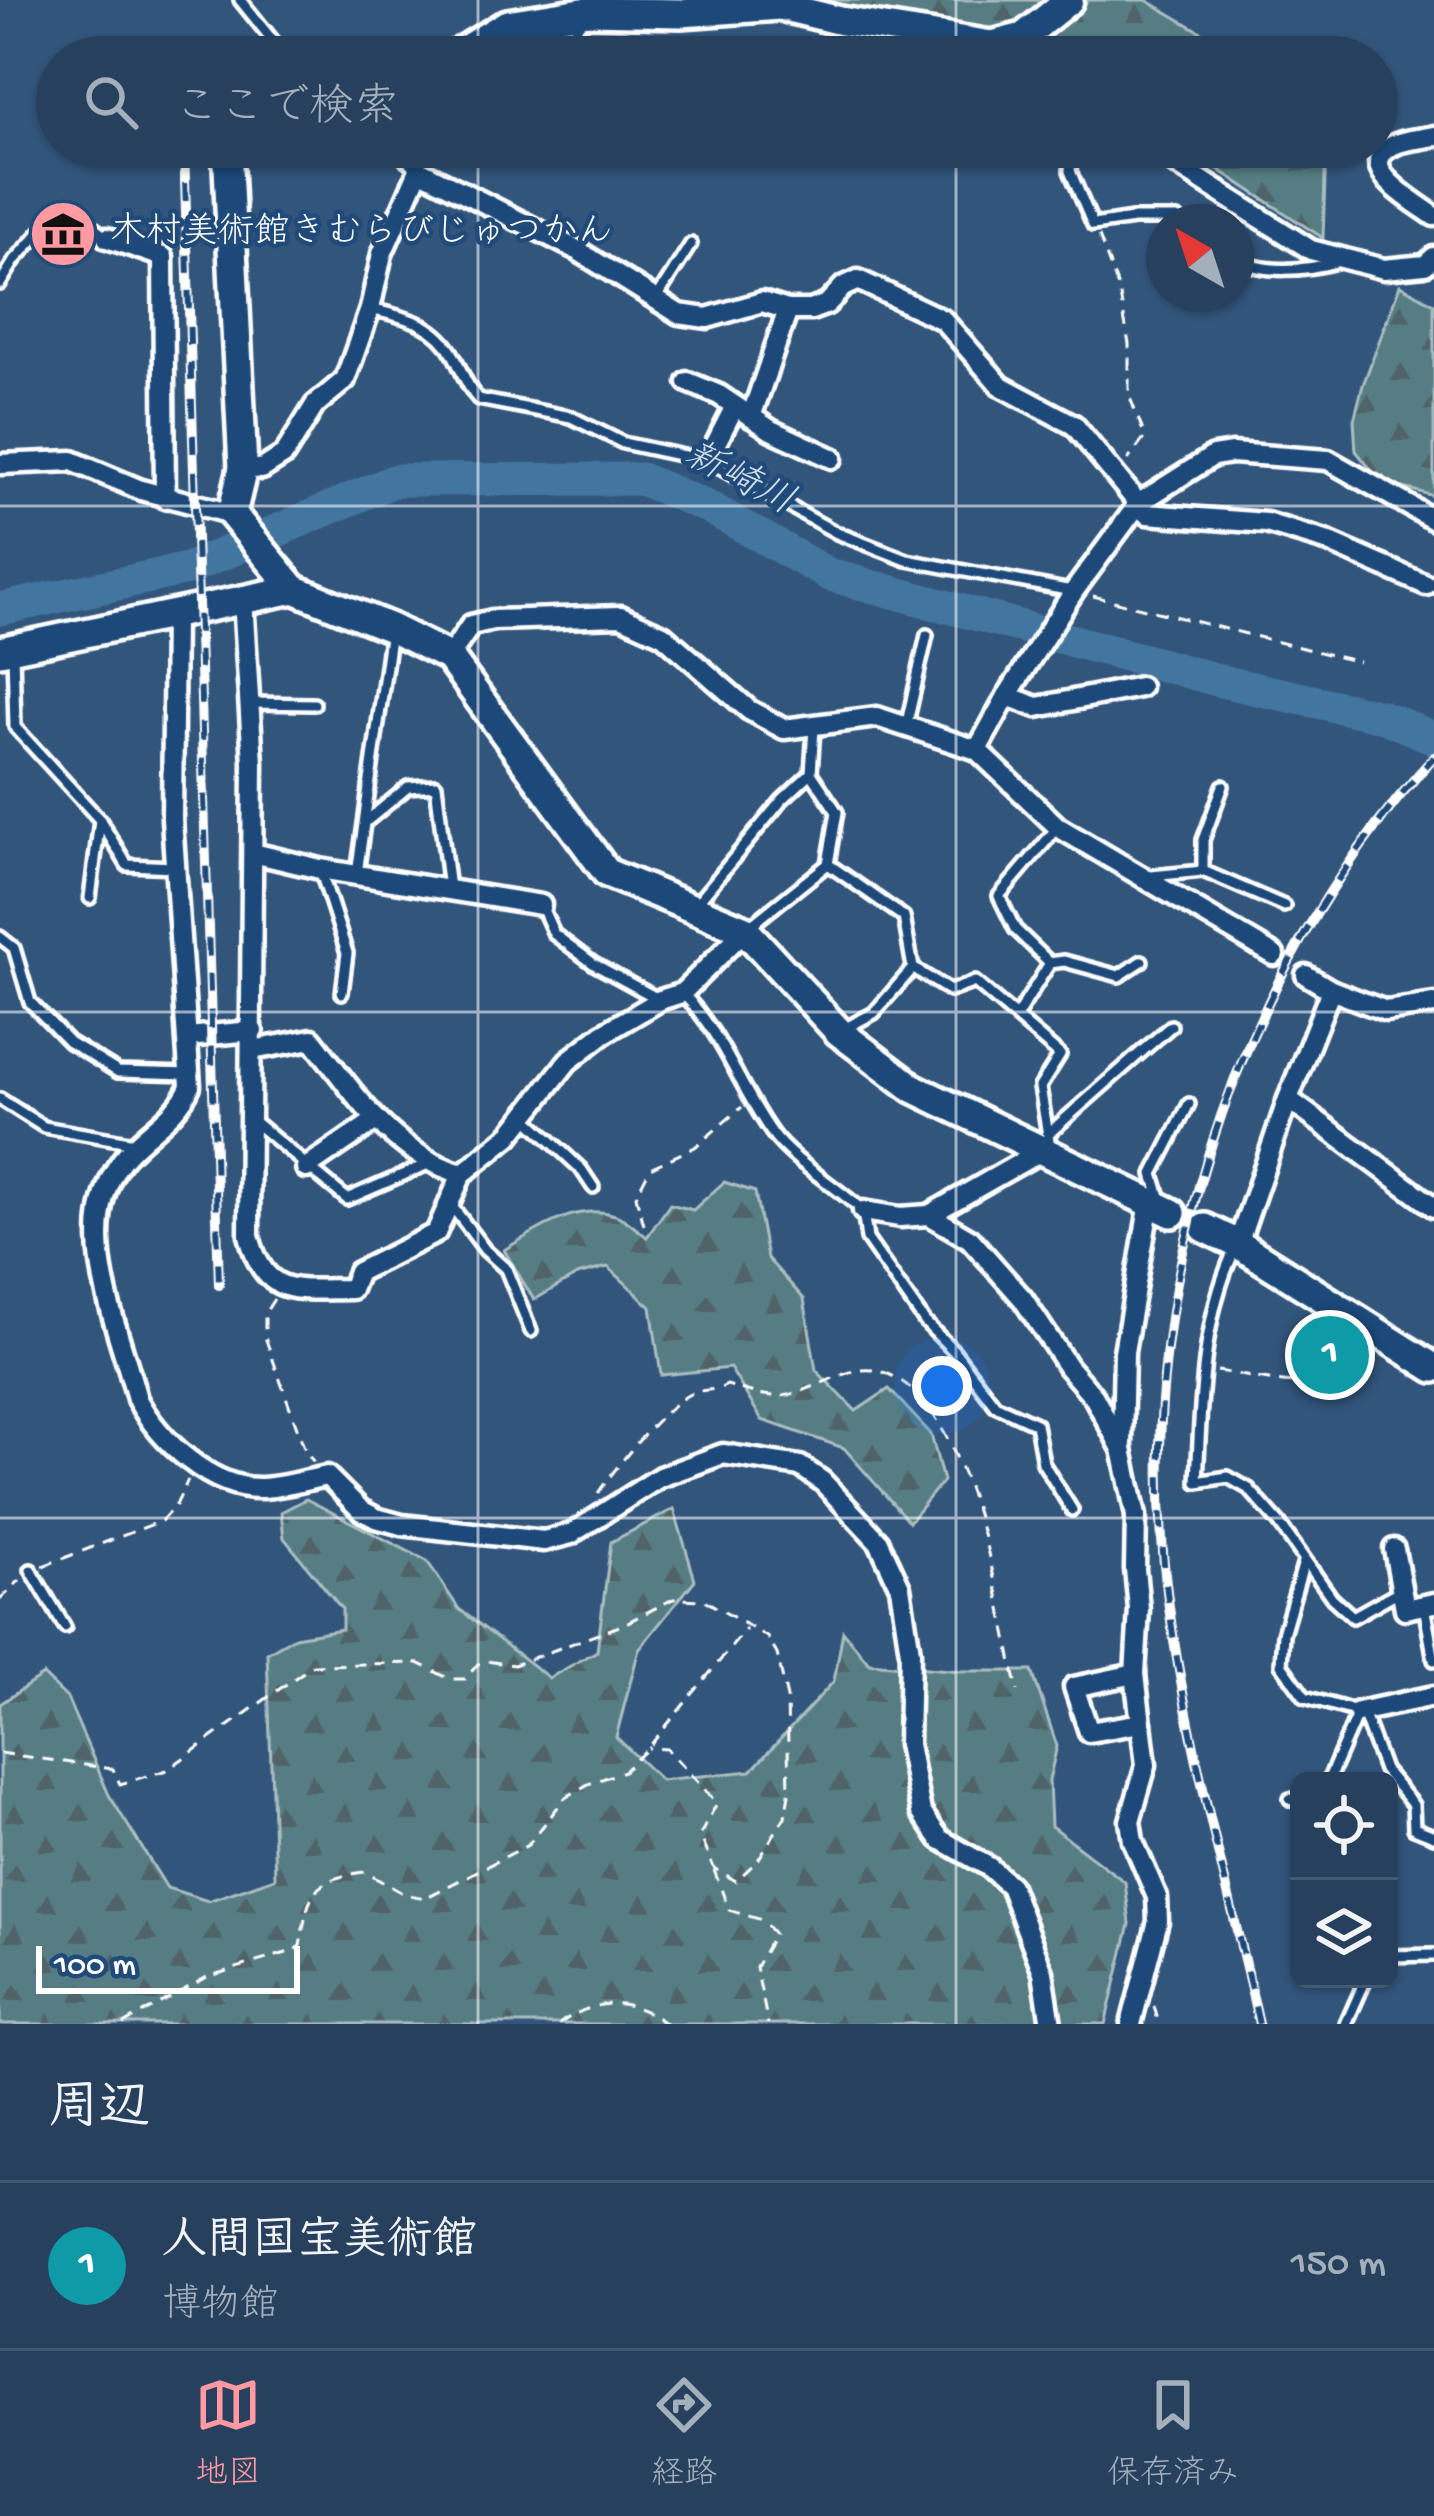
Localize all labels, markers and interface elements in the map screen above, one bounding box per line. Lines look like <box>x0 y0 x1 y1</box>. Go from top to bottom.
search box <box>36 36 1398 168</box>
icon: search <box>78 69 144 135</box>
text: ここで検索 <box>174 84 399 137</box>
museum icon: 木村美術館きむらびじゅつかん <box>28 199 98 269</box>
north arrow <box>1146 204 1254 312</box>
place label: 木村美術館きむらびじゅつかん <box>110 211 613 256</box>
water label: 新崎川 <box>675 432 801 528</box>
pin: 1 <box>1291 1310 1369 1400</box>
your location <box>912 1356 972 1416</box>
map controls <box>1290 1772 1398 1988</box>
button: locate <box>1290 1772 1398 1880</box>
button: layers <box>1290 1880 1398 1988</box>
scale bar <box>36 1940 300 1993</box>
text: 100 m <box>54 1948 136 1986</box>
text: 周辺 <box>48 2082 150 2142</box>
text: 人間国宝美術館 <box>162 2217 477 2270</box>
text: 1 <box>79 2243 95 2289</box>
text: 150 m <box>1291 2243 1386 2289</box>
text: 博物館 <box>162 2285 279 2331</box>
tab: 地図 <box>195 2372 261 2495</box>
tab: 経路 <box>651 2372 717 2495</box>
tab: 保存済み <box>1107 2372 1239 2495</box>

